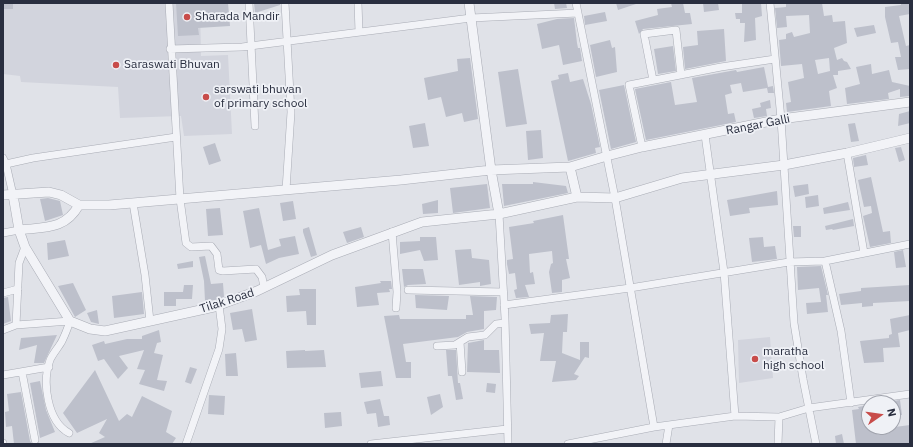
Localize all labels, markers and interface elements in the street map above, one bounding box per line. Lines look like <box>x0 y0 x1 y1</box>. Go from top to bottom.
place label: Sharada Mandir <box>195 10 279 24</box>
marker: Sharada Mandir <box>182 12 192 22</box>
place label: Saraswati Bhuvan <box>124 58 220 72</box>
marker: Saraswati Bhuvan <box>111 60 121 70</box>
place label: sarswati bhuvan of primary school <box>214 83 307 111</box>
marker: sarswati bhuvan of primary school <box>201 92 211 102</box>
street label: Rangar Galli <box>725 112 791 138</box>
street label: Tilak Road <box>198 285 256 317</box>
place label: maratha high school <box>763 345 824 373</box>
marker: maratha high school <box>750 354 760 364</box>
north arrow <box>861 395 901 435</box>
text: N <box>884 407 899 418</box>

